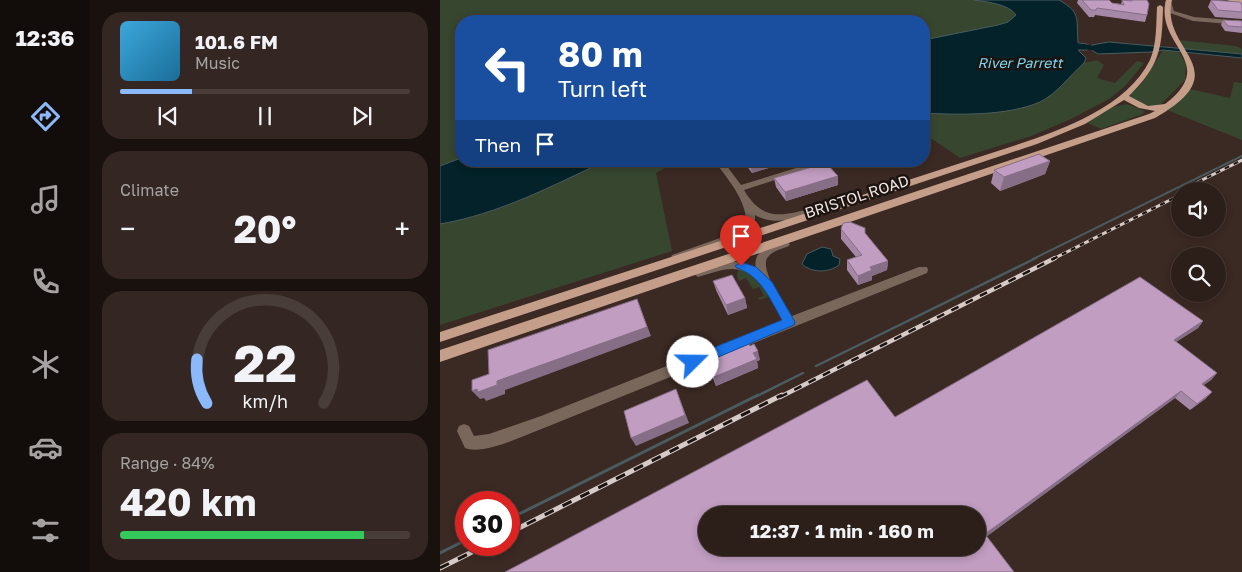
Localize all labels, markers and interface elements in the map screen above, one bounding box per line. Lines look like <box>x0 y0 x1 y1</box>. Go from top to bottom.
text: 12:36 <box>15 24 75 51</box>
text: 101.6 FM <box>195 30 278 53</box>
text: 80 m <box>558 33 643 75</box>
icon: left <box>475 35 540 100</box>
text: Music <box>195 53 240 73</box>
water label: River Parrett <box>978 54 1064 71</box>
text: Turn left <box>558 75 647 102</box>
icon: directions <box>28 99 63 134</box>
icon: previous <box>154 102 182 130</box>
icon: pause <box>251 102 279 130</box>
icon: next <box>348 102 376 130</box>
icon: arrive <box>531 130 559 158</box>
text: Then <box>475 133 521 156</box>
street label: BRISTOL ROAD <box>802 171 911 221</box>
text: Climate <box>120 180 179 200</box>
icon: music <box>28 182 63 217</box>
map controls <box>1171 182 1226 302</box>
button: sound <box>1171 182 1226 237</box>
text: 20° <box>234 206 296 251</box>
text: − <box>120 212 135 245</box>
text: + <box>395 212 410 245</box>
pin <box>720 215 762 266</box>
icon: arrive <box>727 222 755 250</box>
button: search <box>1171 247 1226 302</box>
icon: phone <box>28 264 63 299</box>
text: 22 <box>233 331 297 393</box>
position arrow <box>666 335 718 387</box>
icon: climate <box>28 347 63 382</box>
text: km/h <box>242 390 288 412</box>
icon: car <box>28 430 63 465</box>
text: Range · 84% <box>120 453 214 473</box>
text: 420 km <box>120 479 256 524</box>
speed limit sign: 30 <box>455 491 520 556</box>
icon: filters <box>28 513 63 548</box>
text: 12:37 · 1 min · 160 m <box>750 519 934 542</box>

